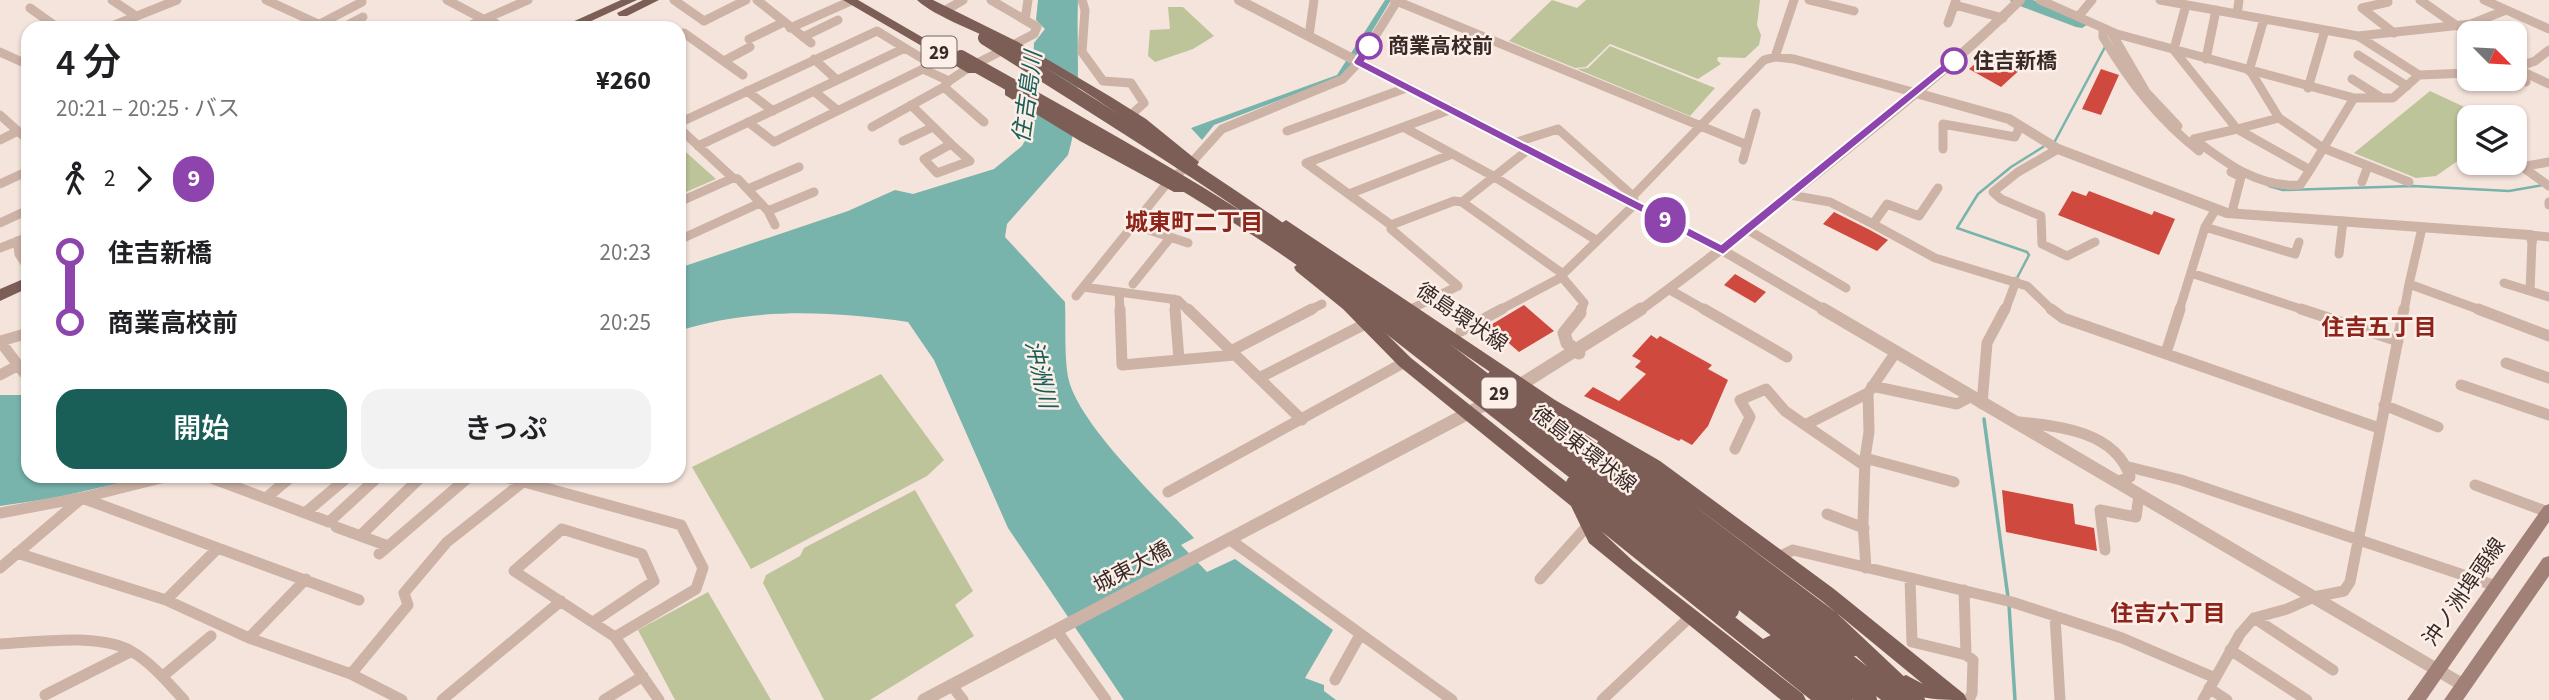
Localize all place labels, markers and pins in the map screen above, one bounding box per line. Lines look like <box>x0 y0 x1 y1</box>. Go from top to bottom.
place label: 商業高校前 <box>1388 31 1493 61</box>
marker: 商業高校前 <box>1356 33 1382 59</box>
place label: 住吉新橋 <box>1973 46 2057 76</box>
marker: 住吉新橋 <box>1941 48 1967 74</box>

